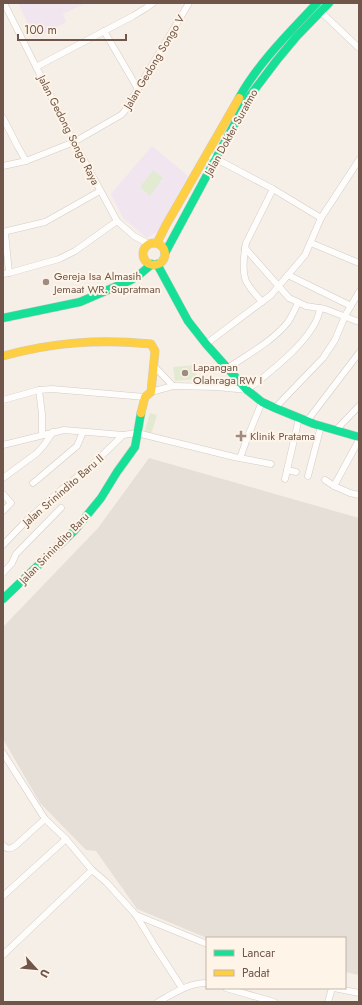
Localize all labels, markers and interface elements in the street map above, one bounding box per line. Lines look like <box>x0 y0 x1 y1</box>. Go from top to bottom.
street label: Jalan Gedong Songo V <box>118 11 189 114</box>
scale bar <box>18 16 126 42</box>
text: 100 m <box>24 21 57 39</box>
street label: Jalan Gedong Songo Raya <box>33 70 104 188</box>
street label: Jalan Dokter Suratmo <box>200 86 261 180</box>
place label: Gereja Isa Almasih Jemaat WR. Supratman <box>52 268 160 297</box>
marker: Gereja Isa Almasih Jemaat WR. Supratman <box>41 277 51 287</box>
place label: Lapangan Olahraga RW I <box>193 359 262 388</box>
marker: Lapangan Olahraga RW I <box>180 368 190 378</box>
place label: Klinik Pratama <box>250 428 315 444</box>
marker: Klinik Pratama <box>235 430 247 442</box>
street label: Jalan Srinindito Baru II <box>18 450 107 531</box>
street label: Jalan Srinindito Baru <box>14 509 92 589</box>
legend <box>206 937 346 989</box>
text: Lancar <box>242 944 276 962</box>
north arrow <box>16 949 56 989</box>
text: Padat <box>242 964 270 982</box>
text: U <box>36 966 54 981</box>

